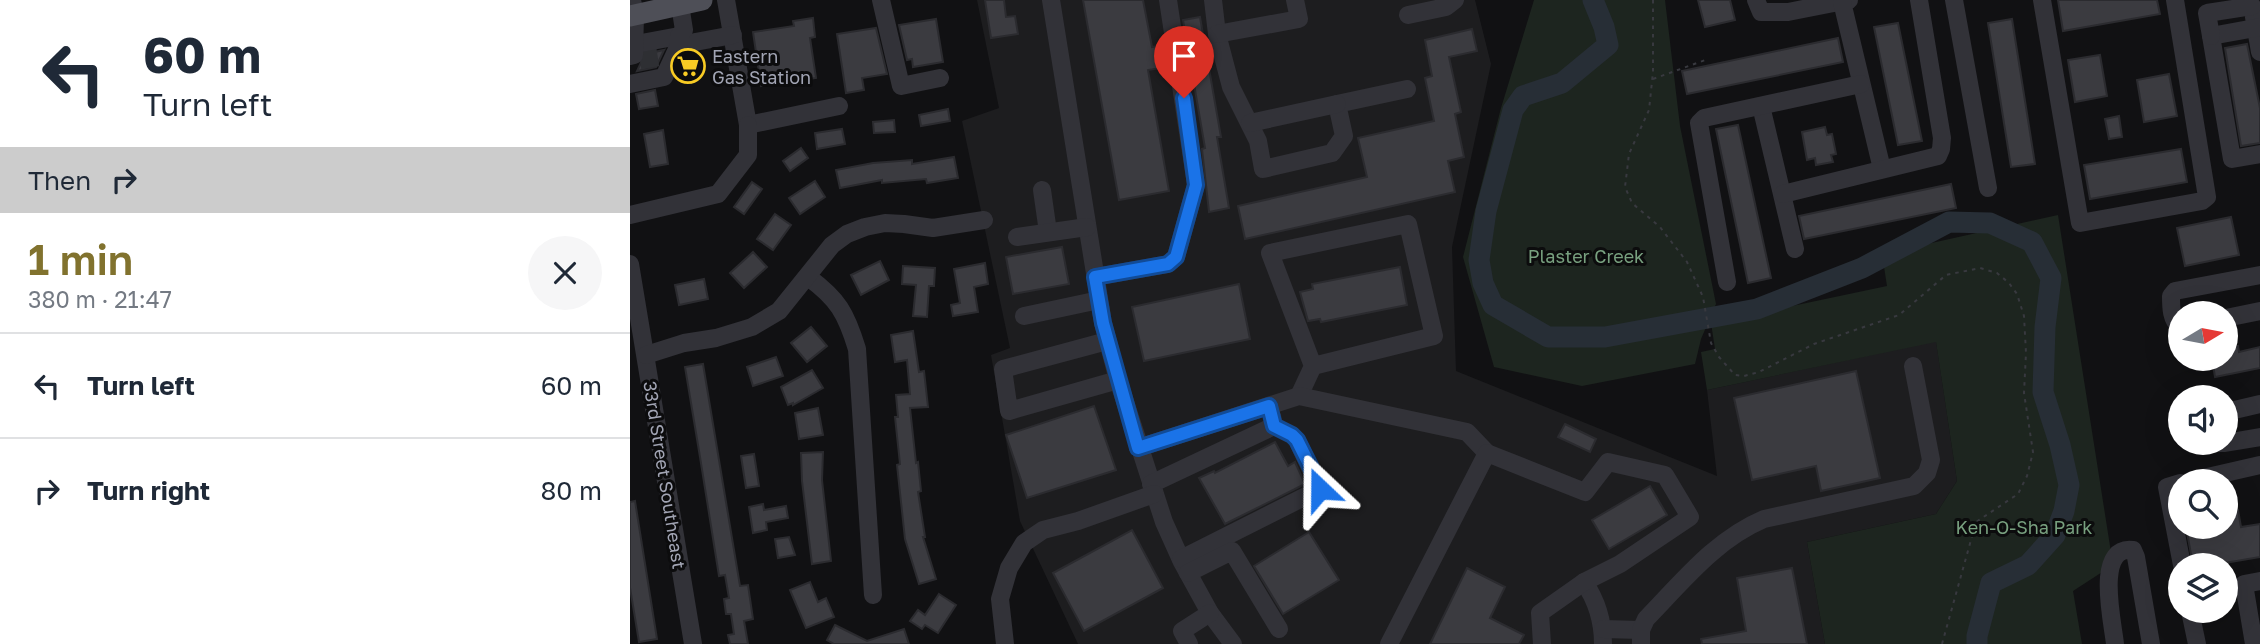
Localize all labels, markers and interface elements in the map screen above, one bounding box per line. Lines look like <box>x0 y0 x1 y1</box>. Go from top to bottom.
text: 60 m <box>143 25 261 84</box>
pin <box>1154 26 1214 98</box>
icon: left <box>28 28 119 119</box>
icon: arrive <box>1165 37 1203 75</box>
place label: Eastern Gas Station <box>712 45 811 88</box>
supermarket icon: Eastern Gas Station <box>669 47 707 85</box>
text: Turn left <box>143 85 272 123</box>
icon: right <box>105 161 143 199</box>
text: Then <box>28 165 91 196</box>
text: 1 min <box>28 234 133 284</box>
button: close <box>528 236 602 310</box>
park label: Plaster Creek <box>1528 245 1644 267</box>
text: 380 m · 21:47 <box>28 285 172 313</box>
north arrow <box>2168 301 2238 371</box>
map controls <box>2168 301 2238 623</box>
icon: left <box>28 367 66 405</box>
text: Turn left <box>87 370 195 401</box>
text: 60 m <box>541 370 602 401</box>
street label: 33rd Street Southeast <box>639 379 691 571</box>
button: sound <box>2168 385 2238 455</box>
position arrow <box>1283 452 1357 526</box>
button: search <box>2168 469 2238 539</box>
icon: right <box>28 472 66 510</box>
text: Turn right <box>87 475 210 506</box>
text: 80 m <box>541 475 602 506</box>
park label: Ken-O-Sha Park <box>1956 516 2092 538</box>
button: layers <box>2168 553 2238 623</box>

